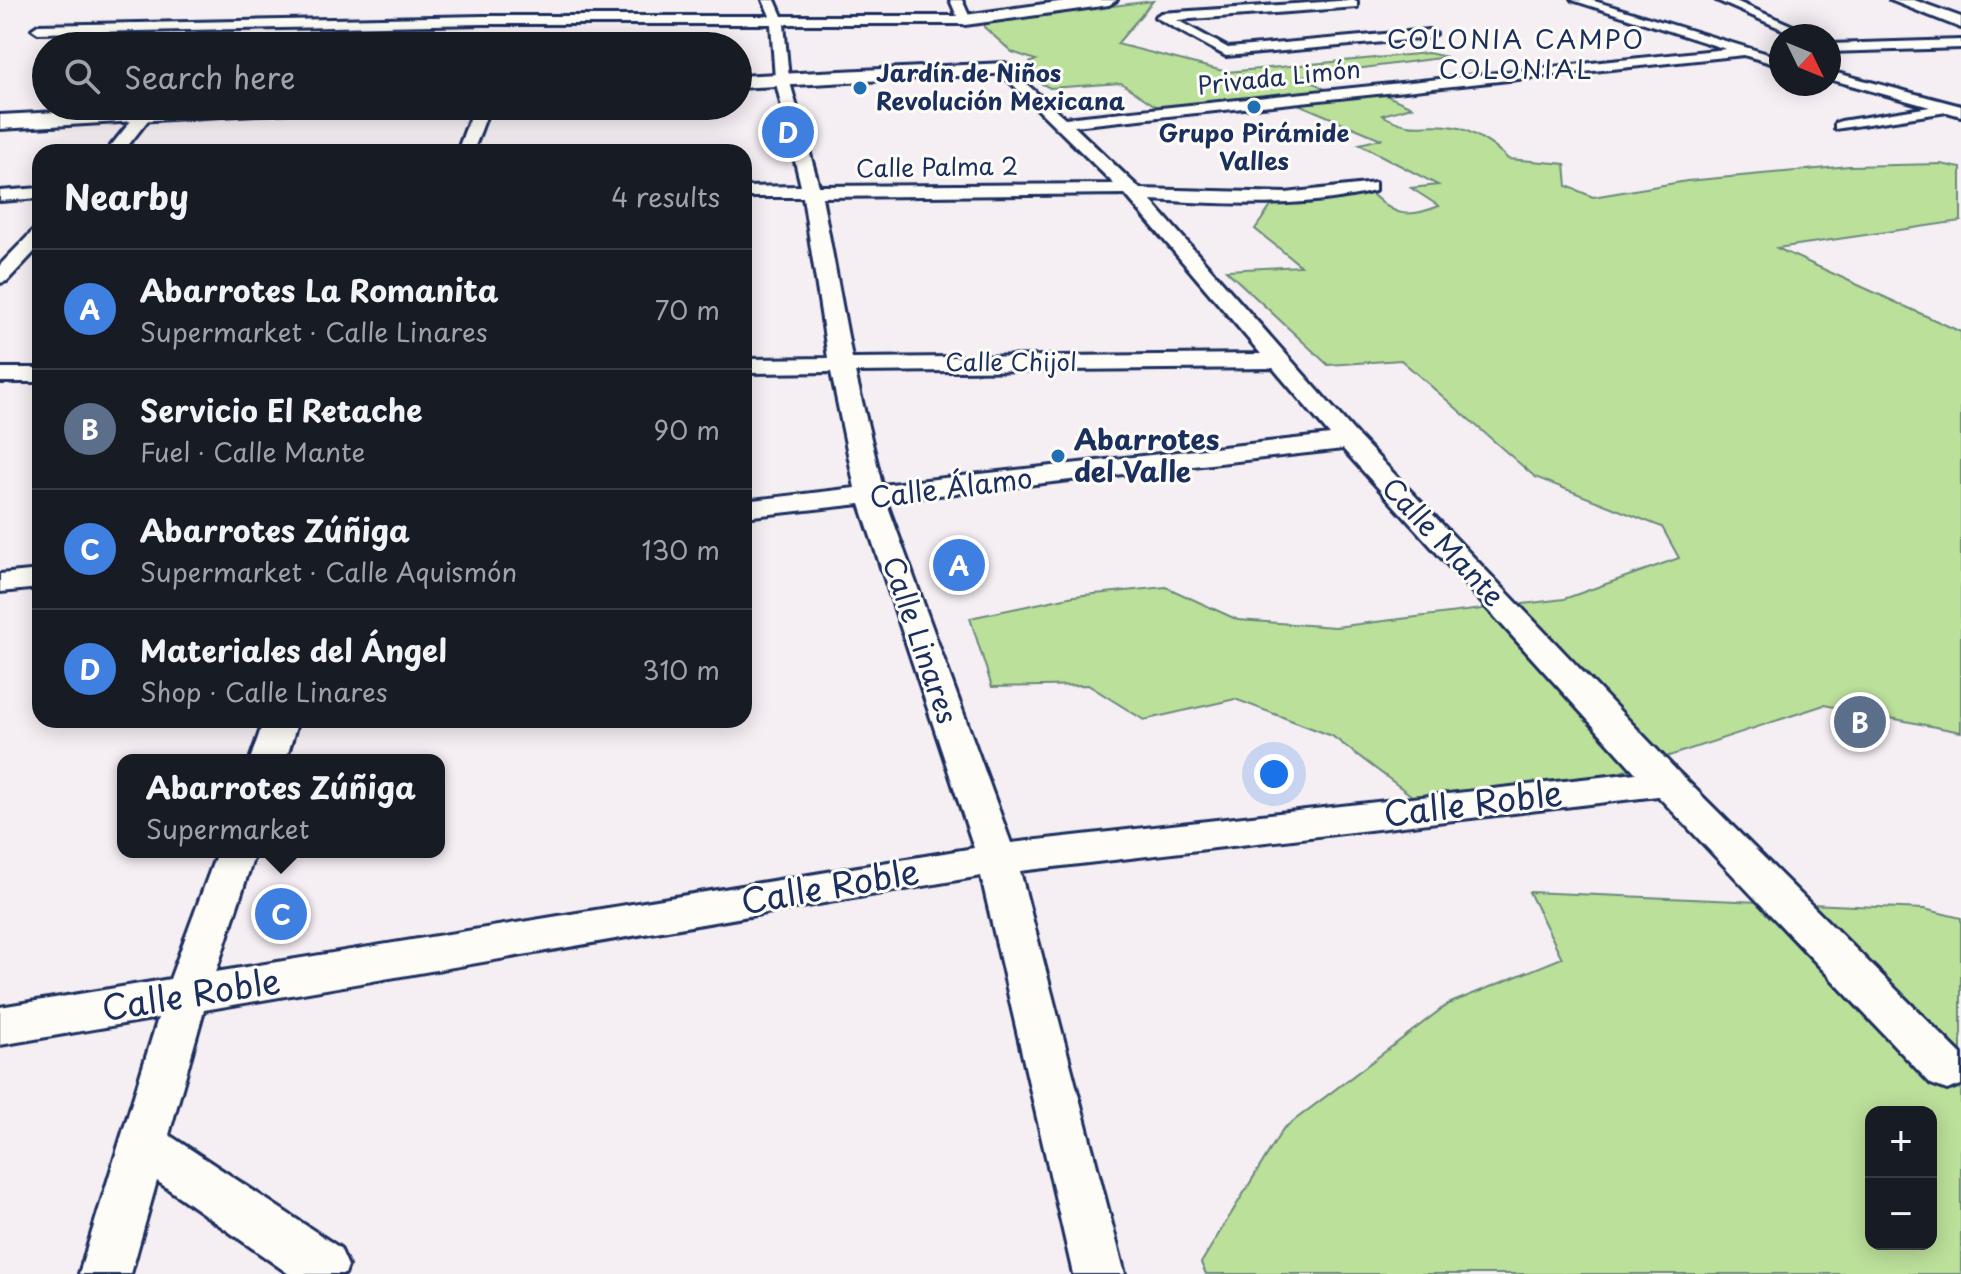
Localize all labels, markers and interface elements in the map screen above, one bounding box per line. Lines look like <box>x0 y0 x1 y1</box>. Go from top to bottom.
district label: COLONIA CAMPO COLONIAL <box>1387 19 1645 88</box>
north arrow <box>1769 24 1841 96</box>
search box <box>32 32 752 120</box>
street label: Privada Limón <box>1195 50 1362 102</box>
icon: search <box>60 54 104 98</box>
text: Search here <box>124 54 296 99</box>
place label: Jardín de Niños Revolución Mexicana <box>876 54 1125 118</box>
marker: Jardín de Niños Revolución Mexicana <box>851 79 869 97</box>
marker: Grupo Pirámide Valles <box>1245 98 1263 116</box>
pin: D <box>762 102 814 162</box>
place label: Grupo Pirámide Valles <box>1159 114 1349 178</box>
street label: Calle Palma 2 <box>856 147 1018 185</box>
text: Nearby <box>64 170 189 222</box>
text: 4 results <box>611 177 720 216</box>
text: Abarrotes La Romanita <box>140 267 499 312</box>
text: A <box>80 290 100 329</box>
text: 70 m <box>655 290 720 329</box>
text: Supermarket · Calle Linares <box>140 312 488 351</box>
street label: Calle Chijol <box>945 343 1077 379</box>
text: Servicio El Retache <box>140 387 422 432</box>
text: B <box>81 410 99 449</box>
text: 90 m <box>653 410 720 449</box>
place label: Abarrotes del Valle <box>1074 417 1219 492</box>
text: Fuel · Calle Mante <box>140 432 365 471</box>
marker: Abarrotes del Valle <box>1049 447 1067 465</box>
street label: Calle Álamo <box>867 455 1035 518</box>
street label: Calle Mante <box>1373 466 1516 615</box>
text: Abarrotes Zúñiga <box>140 507 410 552</box>
text: C <box>80 530 100 569</box>
text: 130 m <box>641 530 720 569</box>
pin: A <box>933 535 985 595</box>
street label: Calle Linares <box>873 550 970 729</box>
text: Supermarket · Calle Aquismón <box>140 552 517 591</box>
text: Materiales del Ángel <box>140 627 447 672</box>
text: D <box>80 650 100 689</box>
text: 310 m <box>642 650 720 689</box>
text: Shop · Calle Linares <box>140 672 388 711</box>
pin: B <box>1834 692 1886 752</box>
popup <box>117 754 445 858</box>
your location <box>1254 754 1294 794</box>
text: Abarrotes Zúñiga <box>146 764 416 809</box>
street label: Calle Roble <box>1380 765 1565 839</box>
text: Supermarket <box>146 809 309 848</box>
street label: Calle Roble <box>737 844 923 926</box>
pin: C <box>255 884 307 944</box>
street label: Calle Roble <box>98 953 284 1033</box>
map controls <box>1865 1106 1937 1250</box>
button: + <box>1865 1106 1937 1178</box>
button: − <box>1865 1178 1937 1250</box>

